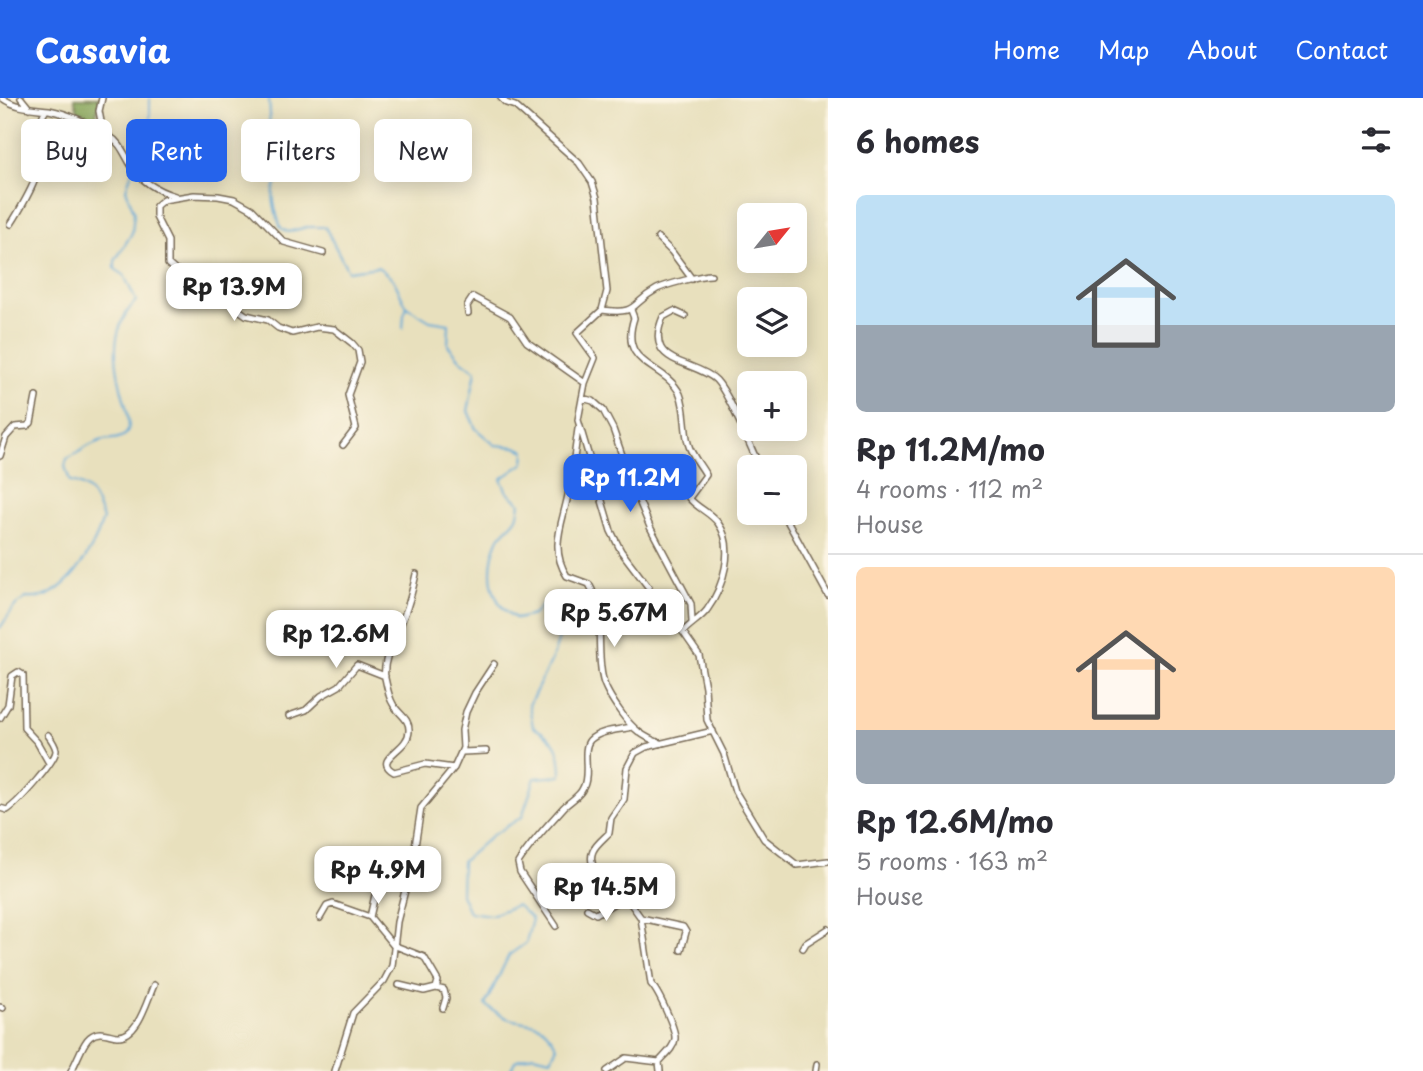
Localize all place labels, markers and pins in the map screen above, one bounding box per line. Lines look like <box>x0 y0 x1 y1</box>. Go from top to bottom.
pin: Rp 13.9M <box>162 264 306 323</box>
pin: Rp 11.2M <box>558 454 702 514</box>
pin: Rp 5.67M <box>542 589 686 649</box>
pin: Rp 12.6M <box>264 610 408 670</box>
pin: Rp 4.9M <box>313 846 443 906</box>
pin: Rp 14.5M <box>534 864 678 923</box>

